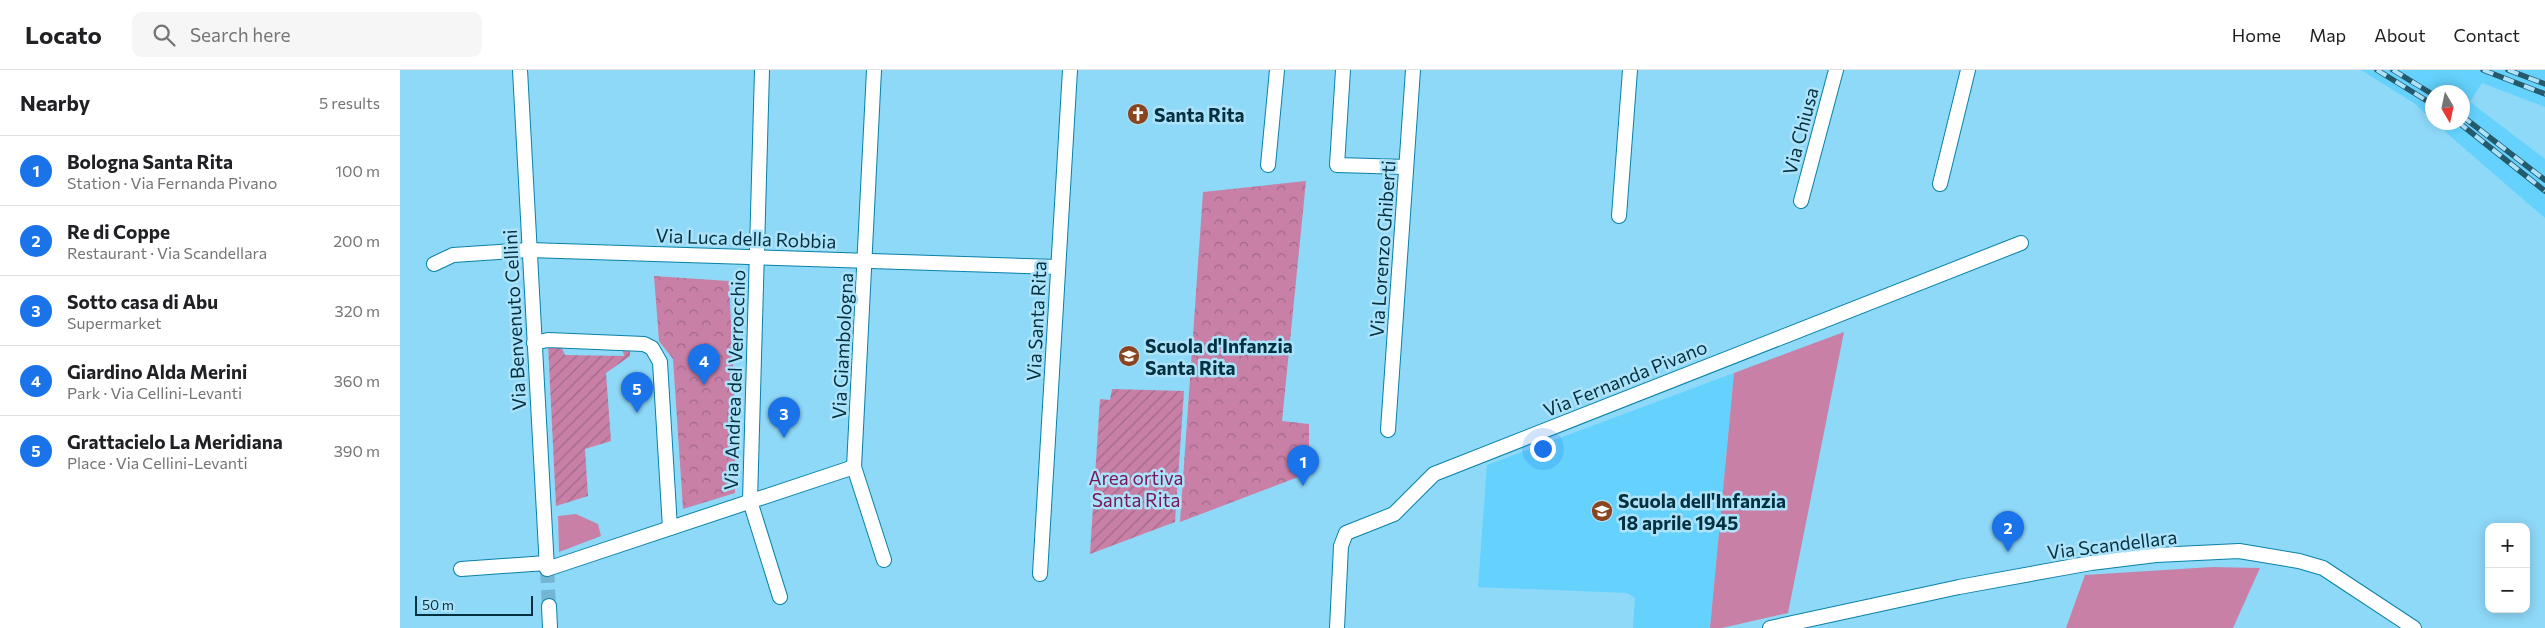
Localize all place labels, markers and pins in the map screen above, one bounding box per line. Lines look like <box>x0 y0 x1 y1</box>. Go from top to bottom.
church icon: Santa Rita <box>1126 102 1150 126</box>
place label: Santa Rita <box>1154 103 1245 126</box>
place label: Scuola d'Infanzia Santa Rita <box>1145 334 1293 379</box>
pin: 4 <box>688 344 720 385</box>
school or university icon: Scuola d'Infanzia Santa Rita <box>1117 344 1141 368</box>
pin: 5 <box>621 372 653 413</box>
pin: 3 <box>768 397 800 438</box>
pin: 1 <box>1287 445 1319 486</box>
place label: Scuola dell'Infanzia 18 aprile 1945 <box>1618 489 1786 534</box>
school or university icon: Scuola dell'Infanzia 18 aprile 1945 <box>1590 499 1614 523</box>
pin: 2 <box>1992 511 2024 552</box>

